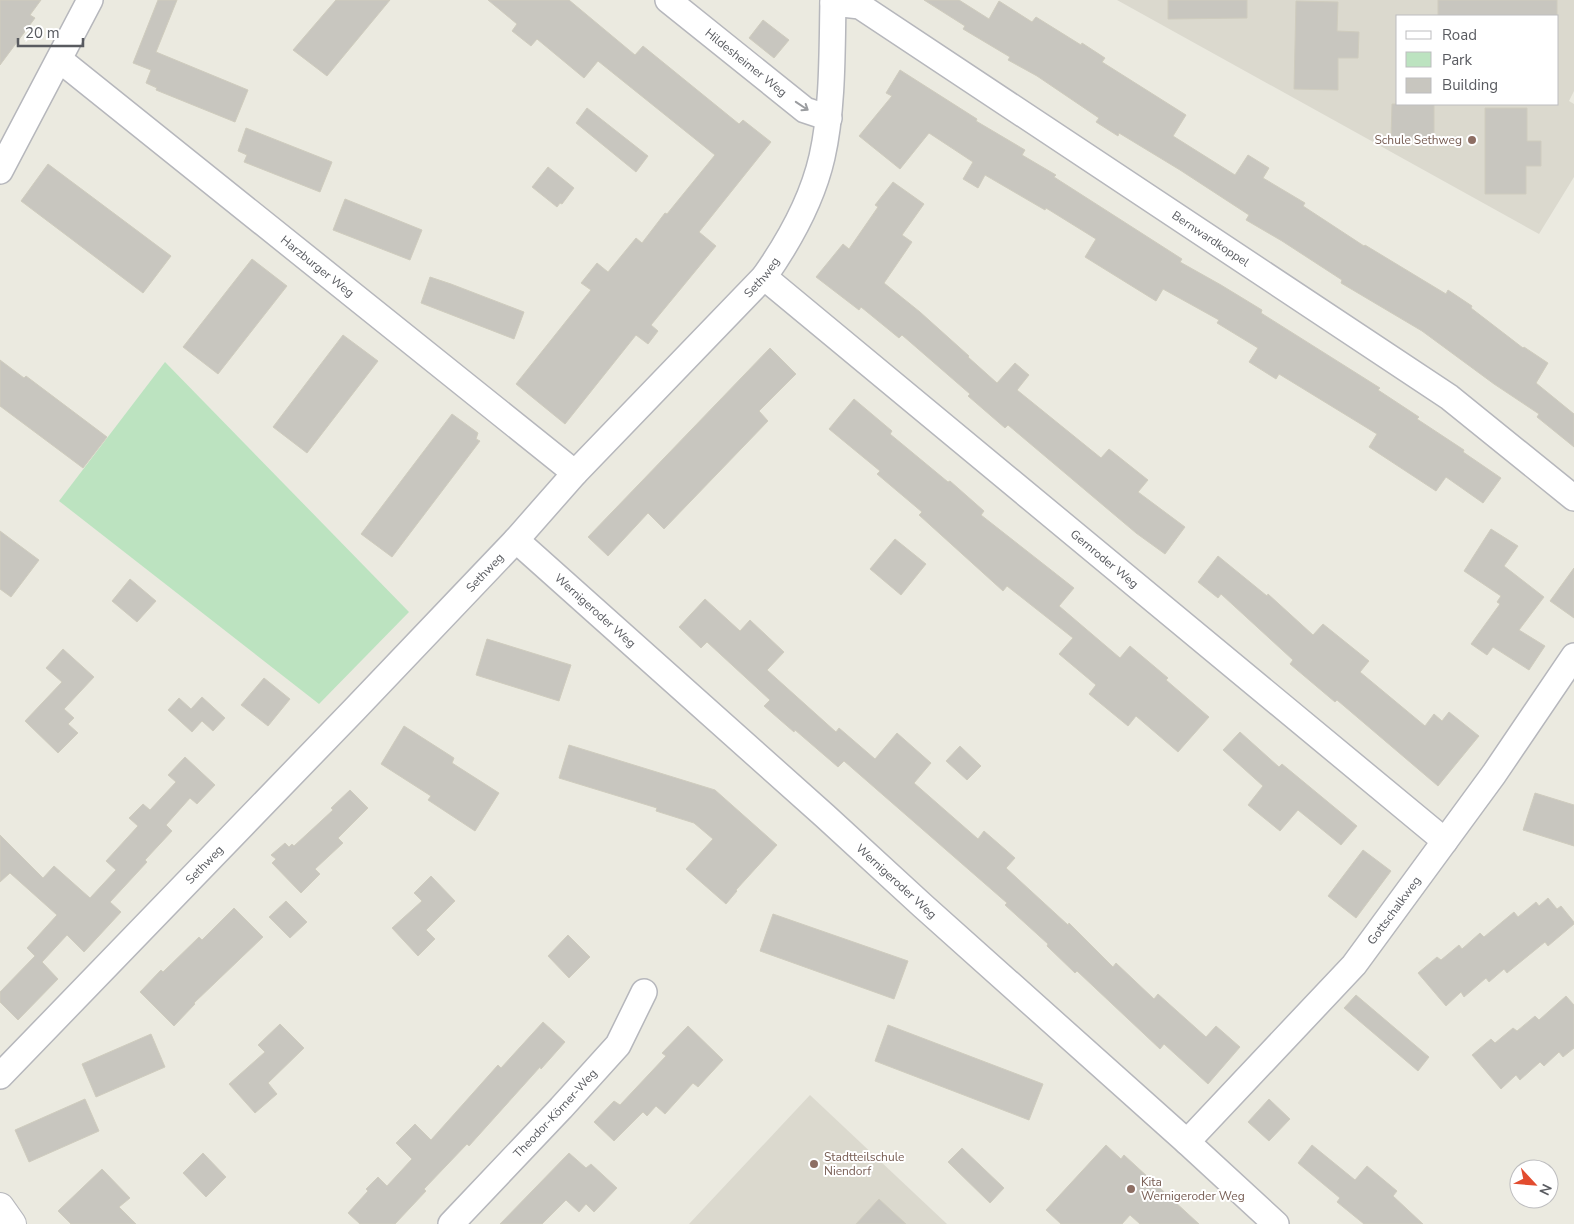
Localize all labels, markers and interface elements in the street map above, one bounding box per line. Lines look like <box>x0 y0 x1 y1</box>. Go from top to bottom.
scale bar <box>18 15 82 47</box>
legend <box>1396 15 1559 105</box>
text: 20 m <box>25 23 60 43</box>
street label: Hildesheimer Weg <box>702 25 790 100</box>
text: Road <box>1442 25 1477 45</box>
text: Park <box>1442 50 1472 70</box>
text: Building <box>1442 75 1498 95</box>
one-way arrow <box>795 101 809 111</box>
place label: Schule Sethweg <box>1374 132 1462 148</box>
marker: Schule Sethweg <box>1466 134 1478 146</box>
street label: Bernwardkoppel <box>1169 207 1253 270</box>
street label: Harzburger Weg <box>277 232 358 301</box>
street label: Sethweg <box>740 254 783 301</box>
street label: Gernroder Weg <box>1067 526 1142 592</box>
street label: Sethweg <box>463 550 507 596</box>
street label: Wernigeroder Weg <box>551 570 639 651</box>
street label: Wernigeroder Weg <box>853 840 940 922</box>
street label: Sethweg <box>182 842 227 888</box>
street label: Gottschalkweg <box>1364 873 1424 948</box>
street label: Theodor-Körner-Weg <box>510 1065 601 1161</box>
place label: Stadtteilschule Niendorf <box>824 1149 905 1179</box>
marker: Stadtteilschule Niendorf <box>808 1158 820 1170</box>
north arrow <box>1509 1159 1559 1209</box>
place label: Kita Wernigeroder Weg <box>1141 1174 1245 1204</box>
text: N <box>1534 1181 1556 1198</box>
marker: Kita Wernigeroder Weg <box>1125 1183 1137 1195</box>

